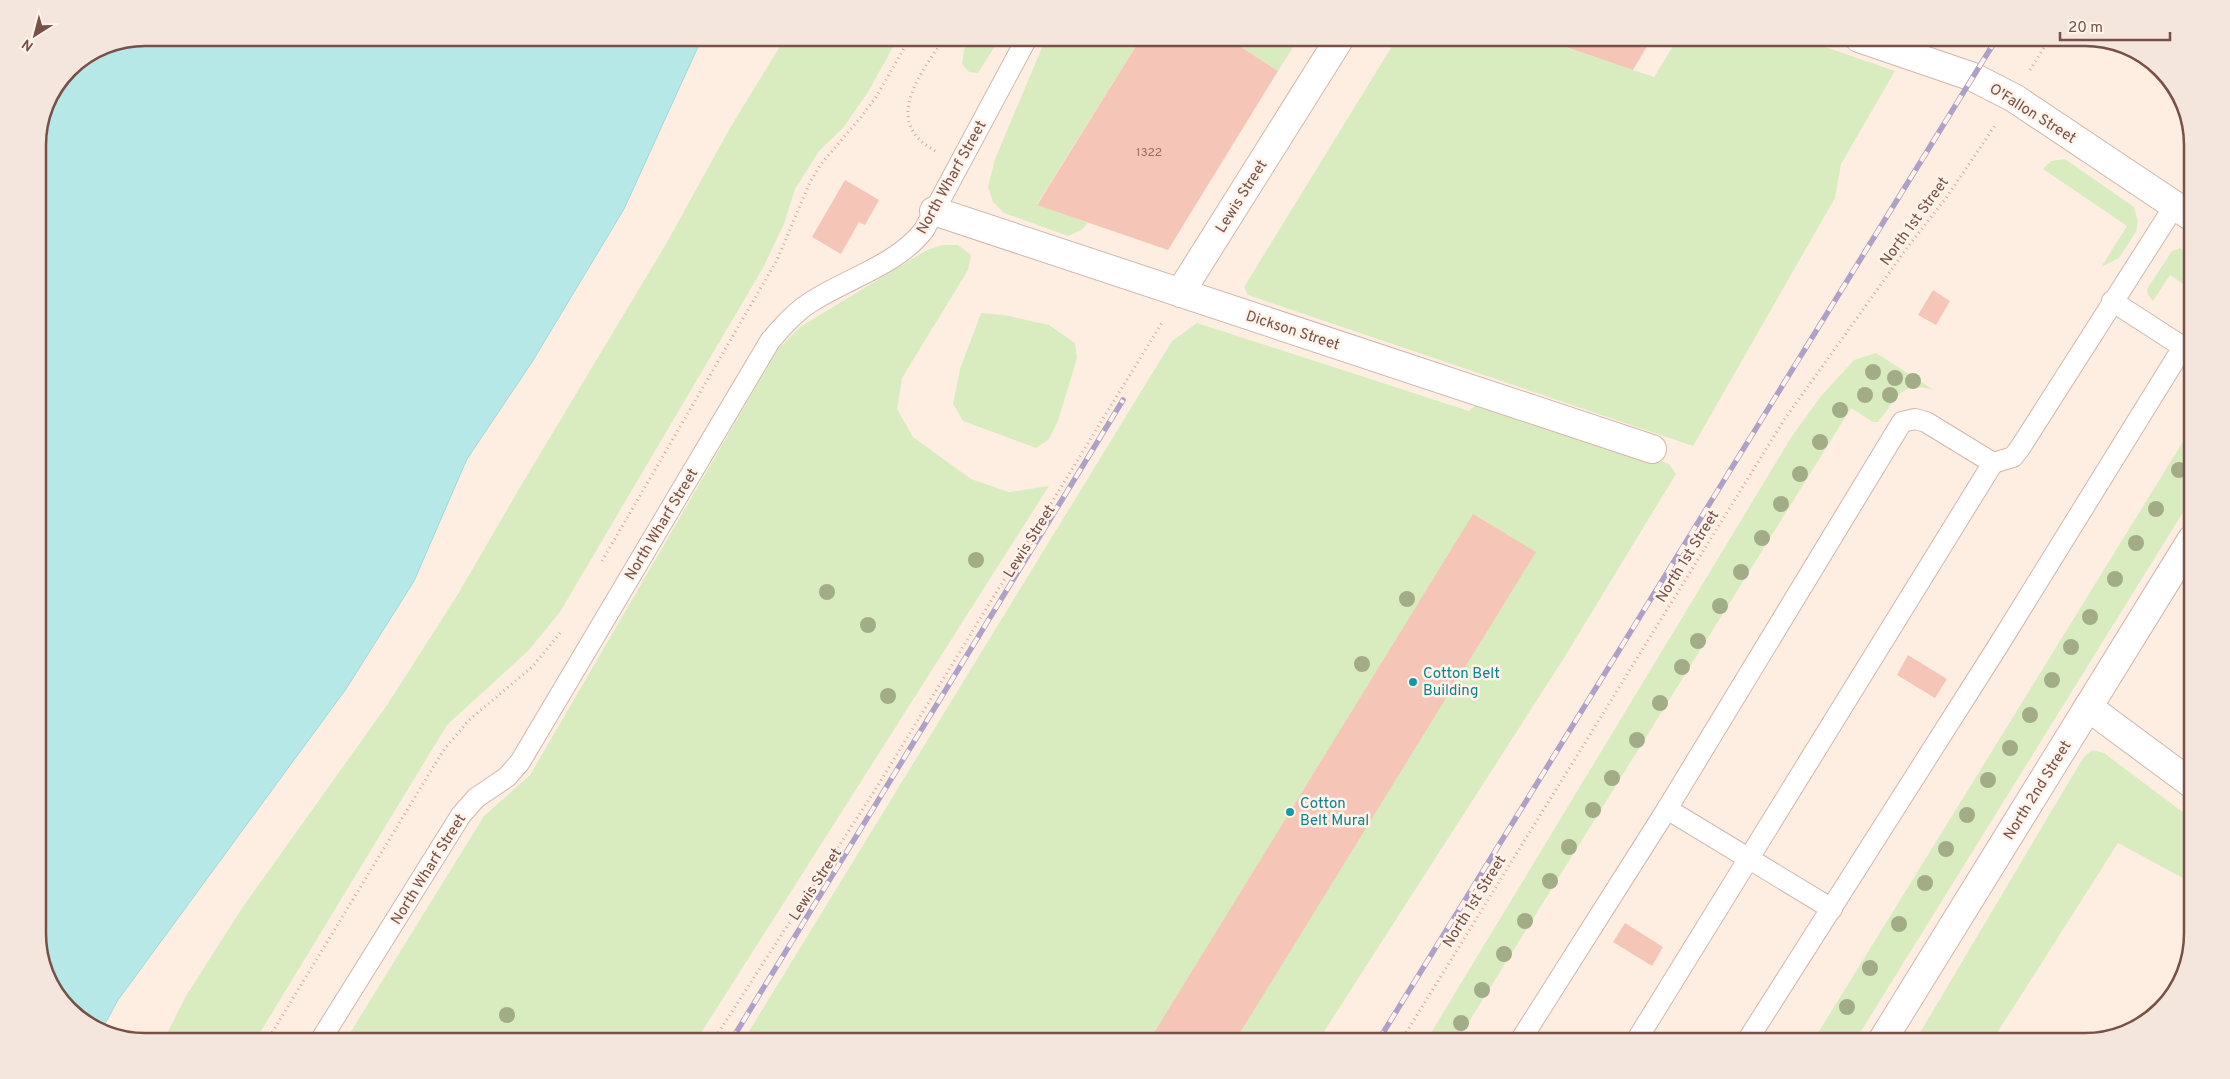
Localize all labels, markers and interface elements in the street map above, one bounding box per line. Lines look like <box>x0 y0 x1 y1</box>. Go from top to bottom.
north arrow <box>10 10 60 60</box>
scale bar <box>2060 10 2170 42</box>
text: 20 m <box>2068 19 2103 38</box>
text: N <box>19 34 37 54</box>
street label: O'Fallon Street <box>1985 80 2079 148</box>
street label: North Wharf Street <box>913 118 991 238</box>
house number: 1322 <box>1136 145 1162 161</box>
street label: Lewis Street <box>1212 157 1272 237</box>
street label: North 1st Street <box>1877 174 1954 270</box>
street label: Dickson Street <box>1243 307 1342 356</box>
street label: North Wharf Street <box>621 465 703 584</box>
street label: Lewis Street <box>1000 502 1060 582</box>
street label: North 1st Street <box>1652 507 1724 606</box>
place label: Cotton Belt Building <box>1423 665 1500 701</box>
marker: Cotton Belt Building <box>1407 676 1419 688</box>
street label: North 2nd Street <box>2000 738 2076 844</box>
place label: Cotton Belt Mural <box>1300 795 1369 831</box>
marker: Cotton Belt Mural <box>1284 806 1296 818</box>
street label: North Wharf Street <box>388 811 471 929</box>
street label: Lewis Street <box>786 845 847 925</box>
street label: North 1st Street <box>1439 852 1511 951</box>

